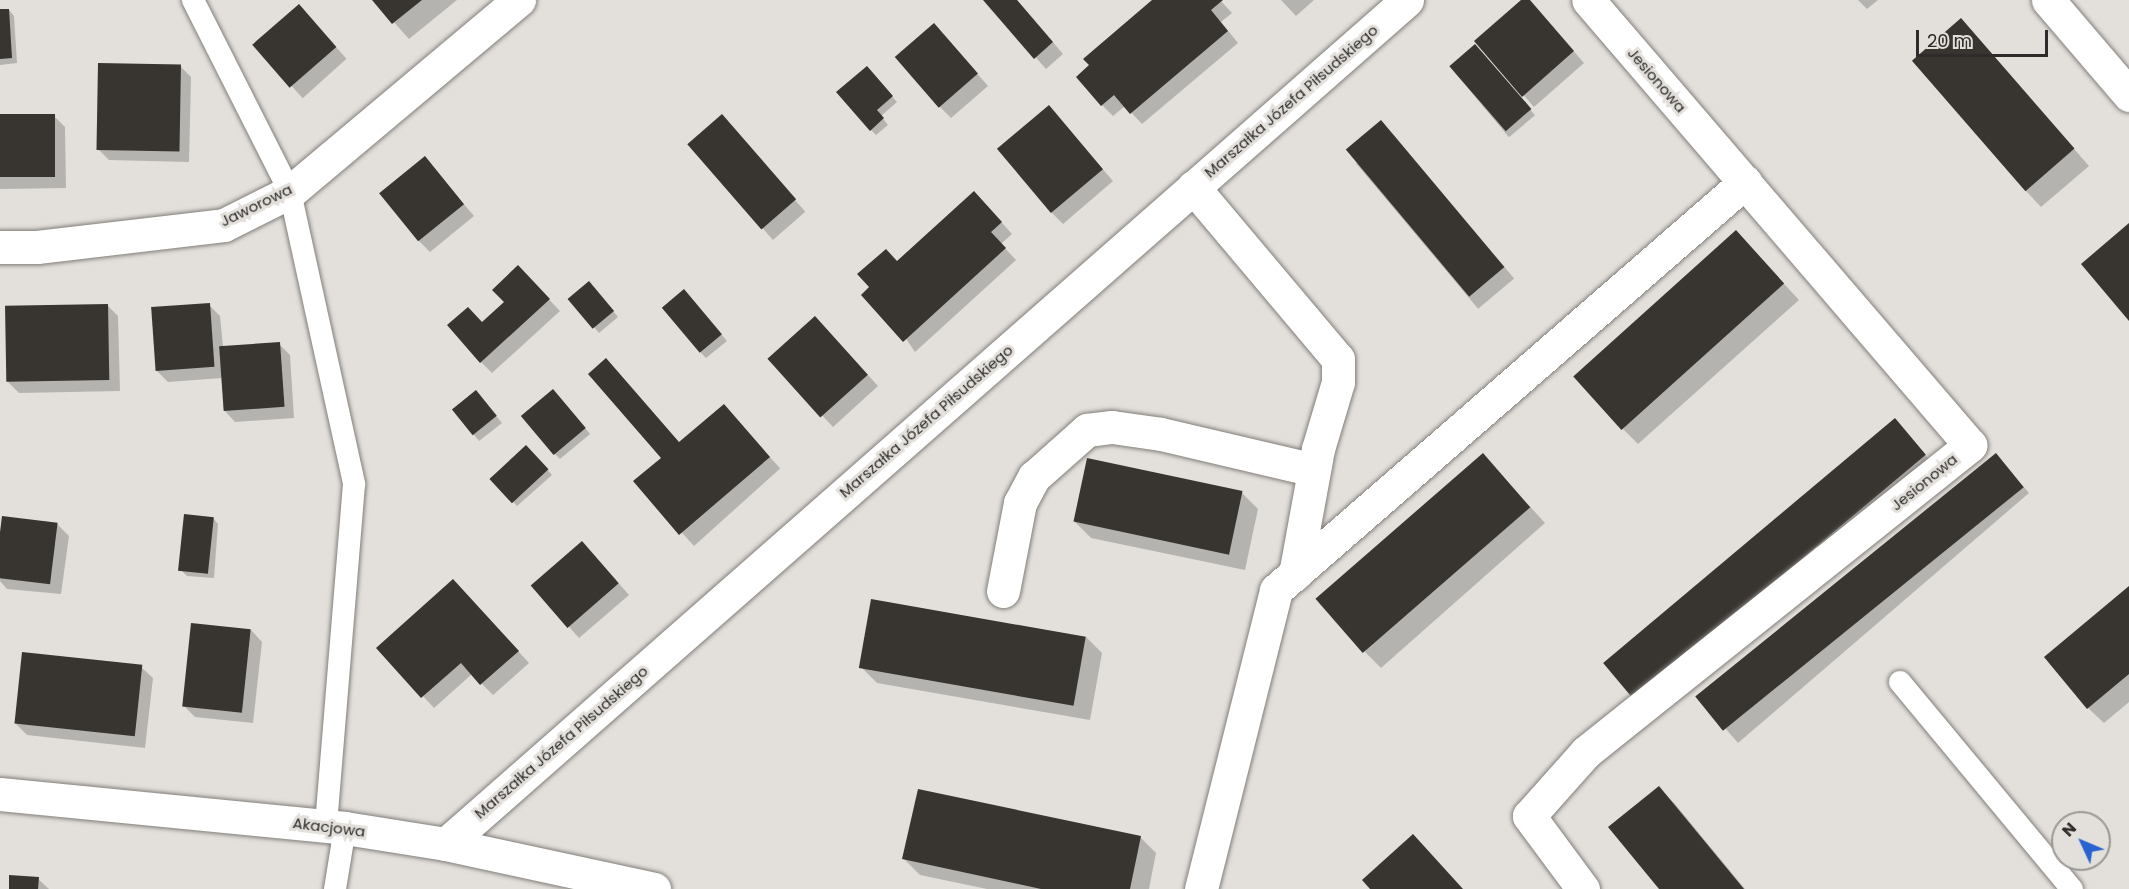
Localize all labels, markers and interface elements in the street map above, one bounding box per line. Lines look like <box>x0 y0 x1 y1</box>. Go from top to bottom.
scale bar <box>1919 18 2051 56</box>
street label: Marszałka Józefa Piłsudskiego <box>1201 21 1381 181</box>
text: 20 m <box>1927 28 1972 53</box>
street label: Jesionowa <box>1624 44 1690 116</box>
street label: Jaworowa <box>217 180 295 230</box>
street label: Marszałka Józefa Piłsudskiego <box>836 341 1016 501</box>
street label: Jesionowa <box>1887 450 1961 514</box>
street label: Marszałka Józefa Piłsudskiego <box>471 662 651 822</box>
north arrow <box>2051 811 2111 871</box>
street label: Akacjowa <box>292 814 366 840</box>
text: N <box>2057 817 2082 842</box>

